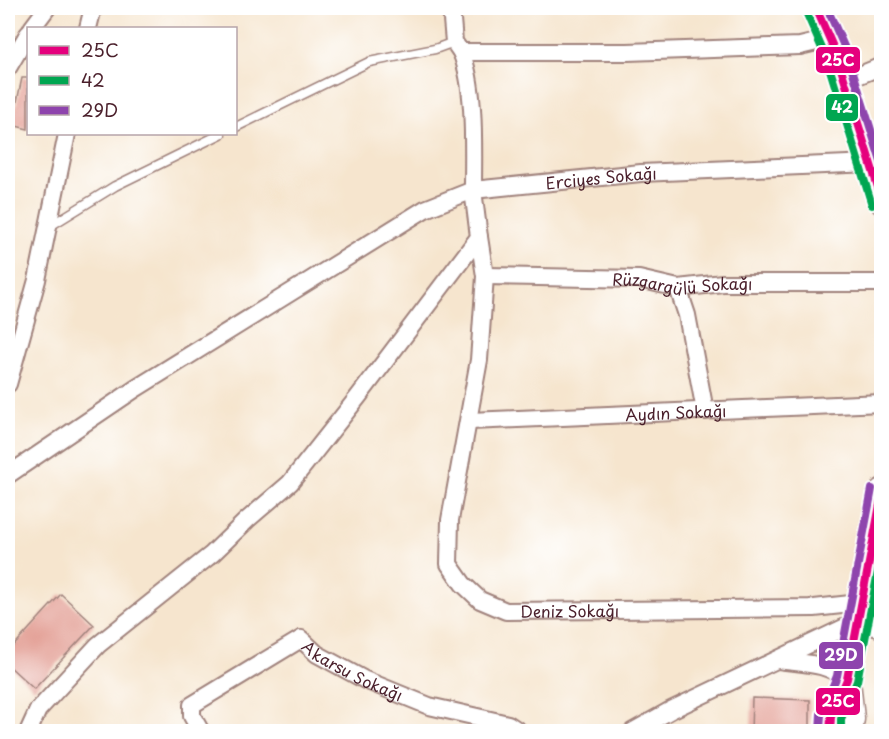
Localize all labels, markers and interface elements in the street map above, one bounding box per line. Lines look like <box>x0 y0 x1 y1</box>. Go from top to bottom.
legend <box>27 27 237 135</box>
text: 25C <box>81 36 119 63</box>
line badge: 25C <box>815 46 861 74</box>
text: 25C <box>821 47 855 71</box>
text: 42 <box>81 66 105 93</box>
line badge: 42 <box>825 93 859 122</box>
text: 42 <box>831 94 853 118</box>
text: 29D <box>81 96 118 123</box>
street label: Erciyes Sokağı <box>544 160 657 195</box>
street label: Rüzgargülü Sokağı <box>612 266 752 301</box>
street label: Aydın Sokağı <box>625 398 727 426</box>
street label: Deniz Sokağı <box>520 598 619 623</box>
street label: Akarsu Sokağı <box>297 634 407 706</box>
line badge: 29D <box>818 641 864 670</box>
text: 29D <box>824 642 858 666</box>
line badge: 25C <box>815 687 861 716</box>
text: 25C <box>821 688 855 712</box>

